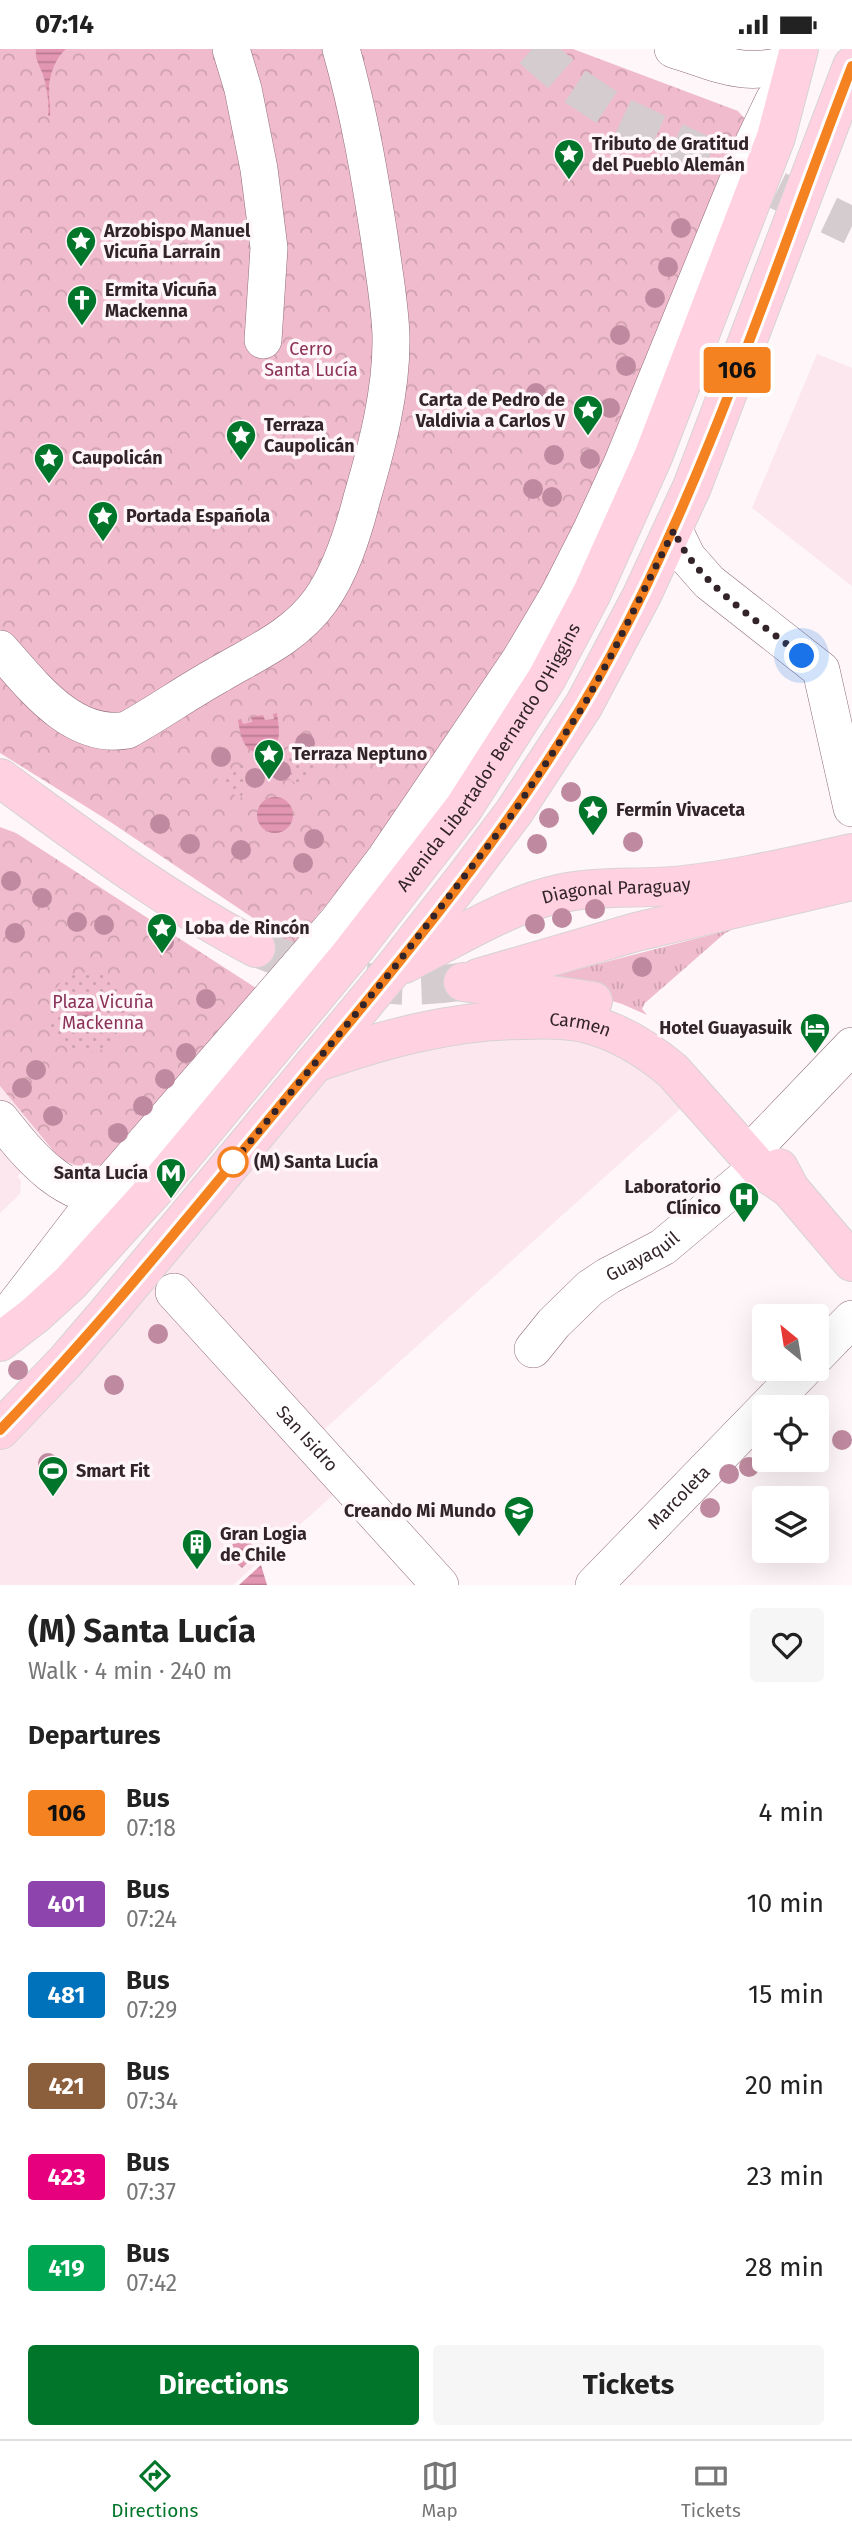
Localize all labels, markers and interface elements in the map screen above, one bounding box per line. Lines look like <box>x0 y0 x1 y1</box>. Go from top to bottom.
text: 07:14 <box>35 9 94 40</box>
place label: Tributo de Gratitud del Pueblo Alemán <box>592 133 749 176</box>
place icon: Tributo de Gratitud del Pueblo Alemán <box>552 137 586 181</box>
place label: Arzobispo Manuel Vicuña Larraín <box>103 220 251 263</box>
place icon: Arzobispo Manuel Vicuña Larraín <box>64 224 98 268</box>
place label: Ermita Vicuña Mackenna <box>105 279 217 322</box>
church icon: Ermita Vicuña Mackenna <box>65 283 99 327</box>
park label: Cerro Santa Lucía <box>264 338 358 381</box>
line badge: 106 <box>697 347 777 393</box>
text: 106 <box>718 356 756 384</box>
place label: Carta de Pedro de Valdivia a Carlos V <box>415 389 566 432</box>
place icon: Carta de Pedro de Valdivia a Carlos V <box>571 393 605 437</box>
place label: Terraza Caupolicán <box>264 414 355 457</box>
place icon: Terraza Caupolicán <box>224 418 258 462</box>
place icon: Caupolicán <box>32 441 66 485</box>
place label: Caupolicán <box>72 447 163 469</box>
place icon: Portada Española <box>86 499 120 543</box>
place label: Portada Española <box>126 505 270 527</box>
street label: Avenida Libertador Bernardo O'Higgins <box>392 619 585 896</box>
your location <box>784 638 819 673</box>
place icon: Terraza Neptuno <box>252 737 286 781</box>
place label: Terraza Neptuno <box>292 743 427 765</box>
place icon: Fermín Vivaceta <box>576 793 610 837</box>
place label: Fermín Vivaceta <box>616 799 745 821</box>
street label: Diagonal Paraguay <box>539 873 692 909</box>
place icon: Loba de Rincón <box>145 911 179 955</box>
place label: Loba de Rincón <box>185 917 310 939</box>
park label: Plaza Vicuña Mackenna <box>52 991 154 1034</box>
street label: Carmen <box>549 1008 614 1042</box>
hotel icon: Hotel Guayasuik <box>798 1011 832 1055</box>
place label: Hotel Guayasuik <box>659 1017 793 1039</box>
marker: (M) Santa Lucía <box>218 1147 248 1177</box>
place label: (M) Santa Lucía <box>254 1151 378 1173</box>
metro station icon: Santa Lucía <box>154 1156 188 1200</box>
place label: Santa Lucía <box>54 1162 148 1184</box>
place label: Laboratorio Clínico <box>624 1176 721 1219</box>
hospital icon: Laboratorio Clínico <box>727 1180 761 1224</box>
street label: Guayaquil <box>602 1227 684 1286</box>
north arrow <box>752 1304 830 1381</box>
map controls <box>752 1304 829 1563</box>
button: locate <box>752 1395 829 1472</box>
street label: San Isidro <box>272 1401 343 1476</box>
sports icon: Smart Fit <box>36 1454 70 1498</box>
place label: Smart Fit <box>76 1460 151 1482</box>
street label: Marcoleta <box>643 1461 715 1534</box>
button: layers <box>752 1486 829 1563</box>
school or university icon: Creando Mi Mundo <box>502 1494 536 1538</box>
place label: Creando Mi Mundo <box>344 1500 496 1522</box>
place label: Gran Logia de Chile <box>220 1523 307 1566</box>
building icon: Gran Logia de Chile <box>180 1527 214 1571</box>
button: heart <box>750 1608 824 1682</box>
text: (M) Santa Lucía <box>28 1611 256 1651</box>
text: Walk · 4 min · 240 m <box>28 1657 232 1685</box>
text: Departures <box>28 1720 161 1751</box>
text: Bus <box>126 1783 169 1814</box>
text: 4 min <box>758 1797 824 1828</box>
text: 106 <box>47 1799 86 1827</box>
text: 07:18 <box>126 1814 176 1842</box>
text: Bus <box>126 1874 169 1905</box>
text: 10 min <box>746 1888 824 1919</box>
text: 401 <box>47 1890 86 1918</box>
text: 07:24 <box>126 1905 177 1933</box>
text: Bus <box>126 1965 169 1996</box>
text: 15 min <box>748 1979 824 2010</box>
text: 481 <box>48 1981 85 2009</box>
text: 07:29 <box>126 1996 177 2024</box>
text: Bus <box>126 2056 169 2087</box>
text: 20 min <box>745 2070 824 2101</box>
text: 421 <box>48 2072 85 2100</box>
text: 07:34 <box>126 2087 178 2115</box>
text: Bus <box>126 2147 169 2178</box>
text: 23 min <box>747 2161 824 2192</box>
text: 423 <box>48 2163 85 2191</box>
text: 07:37 <box>126 2178 176 2206</box>
text: Bus <box>126 2238 169 2269</box>
text: 28 min <box>745 2252 824 2283</box>
text: 419 <box>48 2254 85 2282</box>
text: 07:42 <box>126 2269 177 2297</box>
button: Directions <box>28 2345 419 2425</box>
button: Tickets <box>433 2345 824 2425</box>
tab: Directions <box>111 2457 198 2522</box>
tab: Map <box>421 2457 459 2522</box>
tab: Tickets <box>681 2457 741 2522</box>

